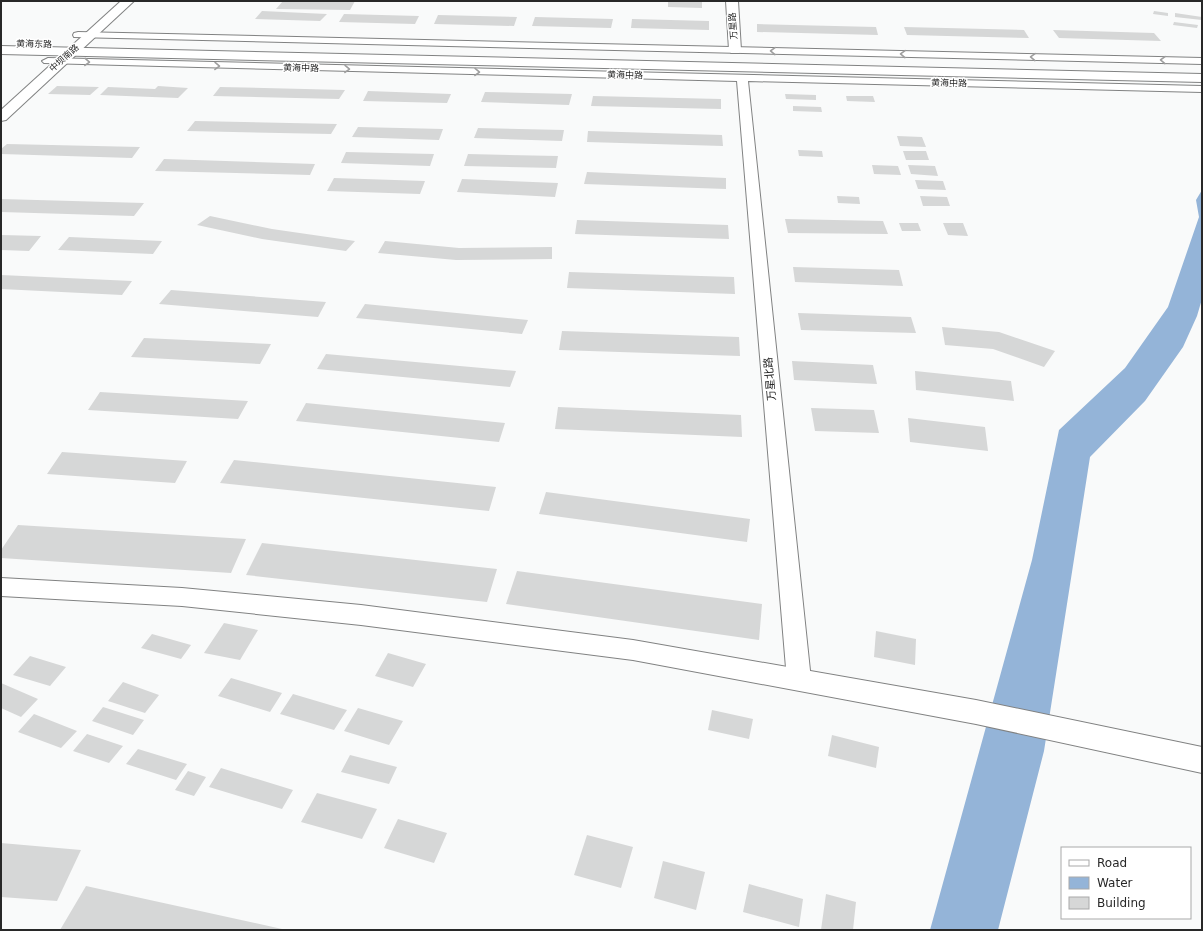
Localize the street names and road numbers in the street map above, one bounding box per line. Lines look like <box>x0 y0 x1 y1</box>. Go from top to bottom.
street label: 万星路 <box>727 12 739 40</box>
street label: 黄海东路 <box>16 39 52 49</box>
street label: 中坝南路 <box>47 42 81 74</box>
street label: 黄海中路 <box>283 63 319 73</box>
street label: 黄海中路 <box>607 70 643 80</box>
street label: 黄海中路 <box>931 78 967 88</box>
street label: 万星北路 <box>762 357 778 401</box>

